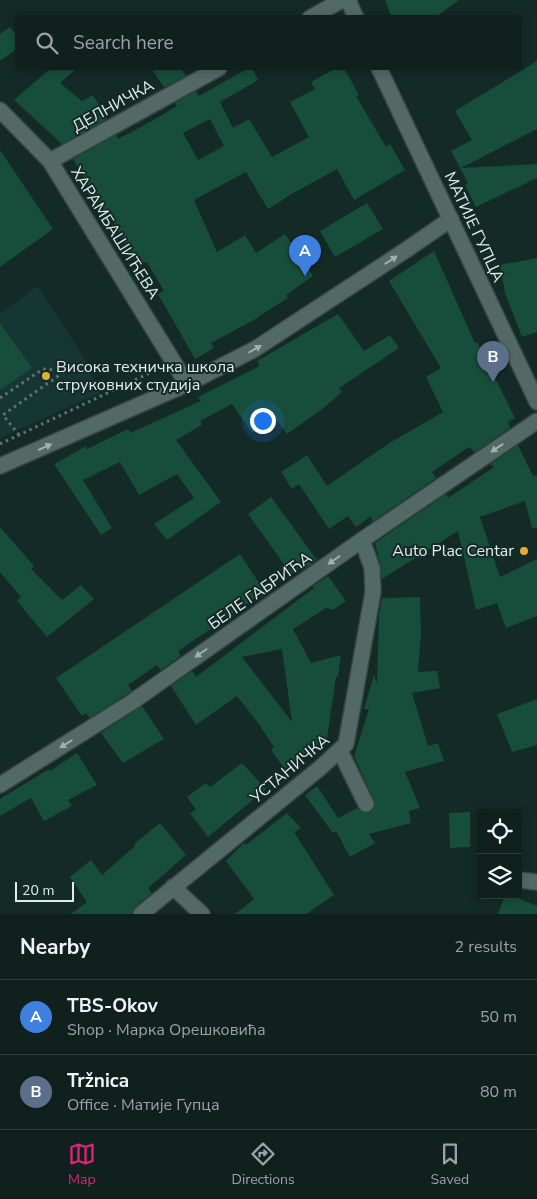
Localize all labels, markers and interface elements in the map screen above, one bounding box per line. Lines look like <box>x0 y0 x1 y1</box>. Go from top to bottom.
search box <box>15 15 522 70</box>
icon: search <box>33 29 61 57</box>
text: Search here <box>73 30 174 56</box>
street label: ДЕЛНИЧКА <box>68 74 158 137</box>
street label: ХАРАМБАШИЋЕВА <box>65 163 165 304</box>
street label: МАТИЈЕ ГУПЦА <box>439 168 509 286</box>
pin: A <box>289 235 321 276</box>
one-way arrow <box>385 255 398 265</box>
pin: B <box>477 341 509 382</box>
one-way arrow <box>249 344 262 353</box>
place label: Висока техничка школа струковних студија <box>56 356 235 396</box>
marker: Висока техничка школа струковних студија <box>40 370 52 382</box>
your location <box>250 408 276 434</box>
one-way arrow <box>38 442 52 450</box>
one-way arrow <box>490 443 503 453</box>
place label: Auto Plac Centar <box>392 540 514 562</box>
marker: Auto Plac Centar <box>518 545 530 557</box>
street label: БЕЛЕ ГАБРИЋА <box>204 547 316 635</box>
one-way arrow <box>327 555 341 565</box>
one-way arrow <box>194 648 208 658</box>
street label: УСТАНИЧКА <box>245 729 334 809</box>
one-way arrow <box>59 739 72 748</box>
map controls <box>477 809 522 899</box>
button: locate <box>477 809 522 854</box>
button: layers <box>477 854 522 899</box>
scale bar <box>15 879 74 902</box>
text: 20 m <box>22 881 54 900</box>
text: Nearby <box>20 933 90 961</box>
text: 2 results <box>455 936 517 958</box>
text: TBS-Okov <box>67 993 158 1019</box>
text: A <box>30 1006 42 1028</box>
text: 50 m <box>480 1006 517 1028</box>
text: Shop · Марка Орешковића <box>67 1019 266 1041</box>
text: Tržnica <box>67 1068 129 1094</box>
text: B <box>30 1081 42 1103</box>
text: 80 m <box>480 1081 517 1103</box>
text: Office · Матије Гупца <box>67 1094 220 1116</box>
tab: Map <box>68 1140 96 1189</box>
tab: Directions <box>232 1140 295 1189</box>
tab: Saved <box>430 1140 469 1189</box>

